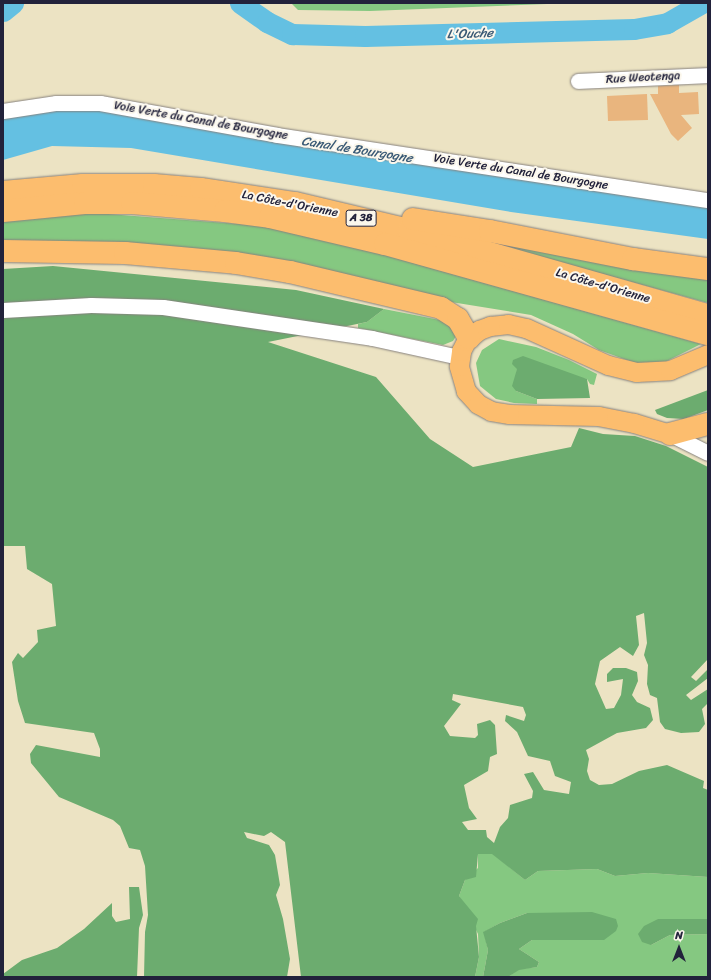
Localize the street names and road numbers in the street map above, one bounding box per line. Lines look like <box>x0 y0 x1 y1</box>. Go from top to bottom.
street label: Rue Weotenga <box>606 69 680 87</box>
street label: Voie Verte du Canal de Bourgogne <box>113 99 289 143</box>
street label: Voie Verte du Canal de Bourgogne <box>433 151 609 193</box>
street label: La Côte-d'Orienne <box>241 188 339 220</box>
road number: A 38 <box>345 209 377 227</box>
street label: La Côte-d'Orienne <box>554 266 652 306</box>

